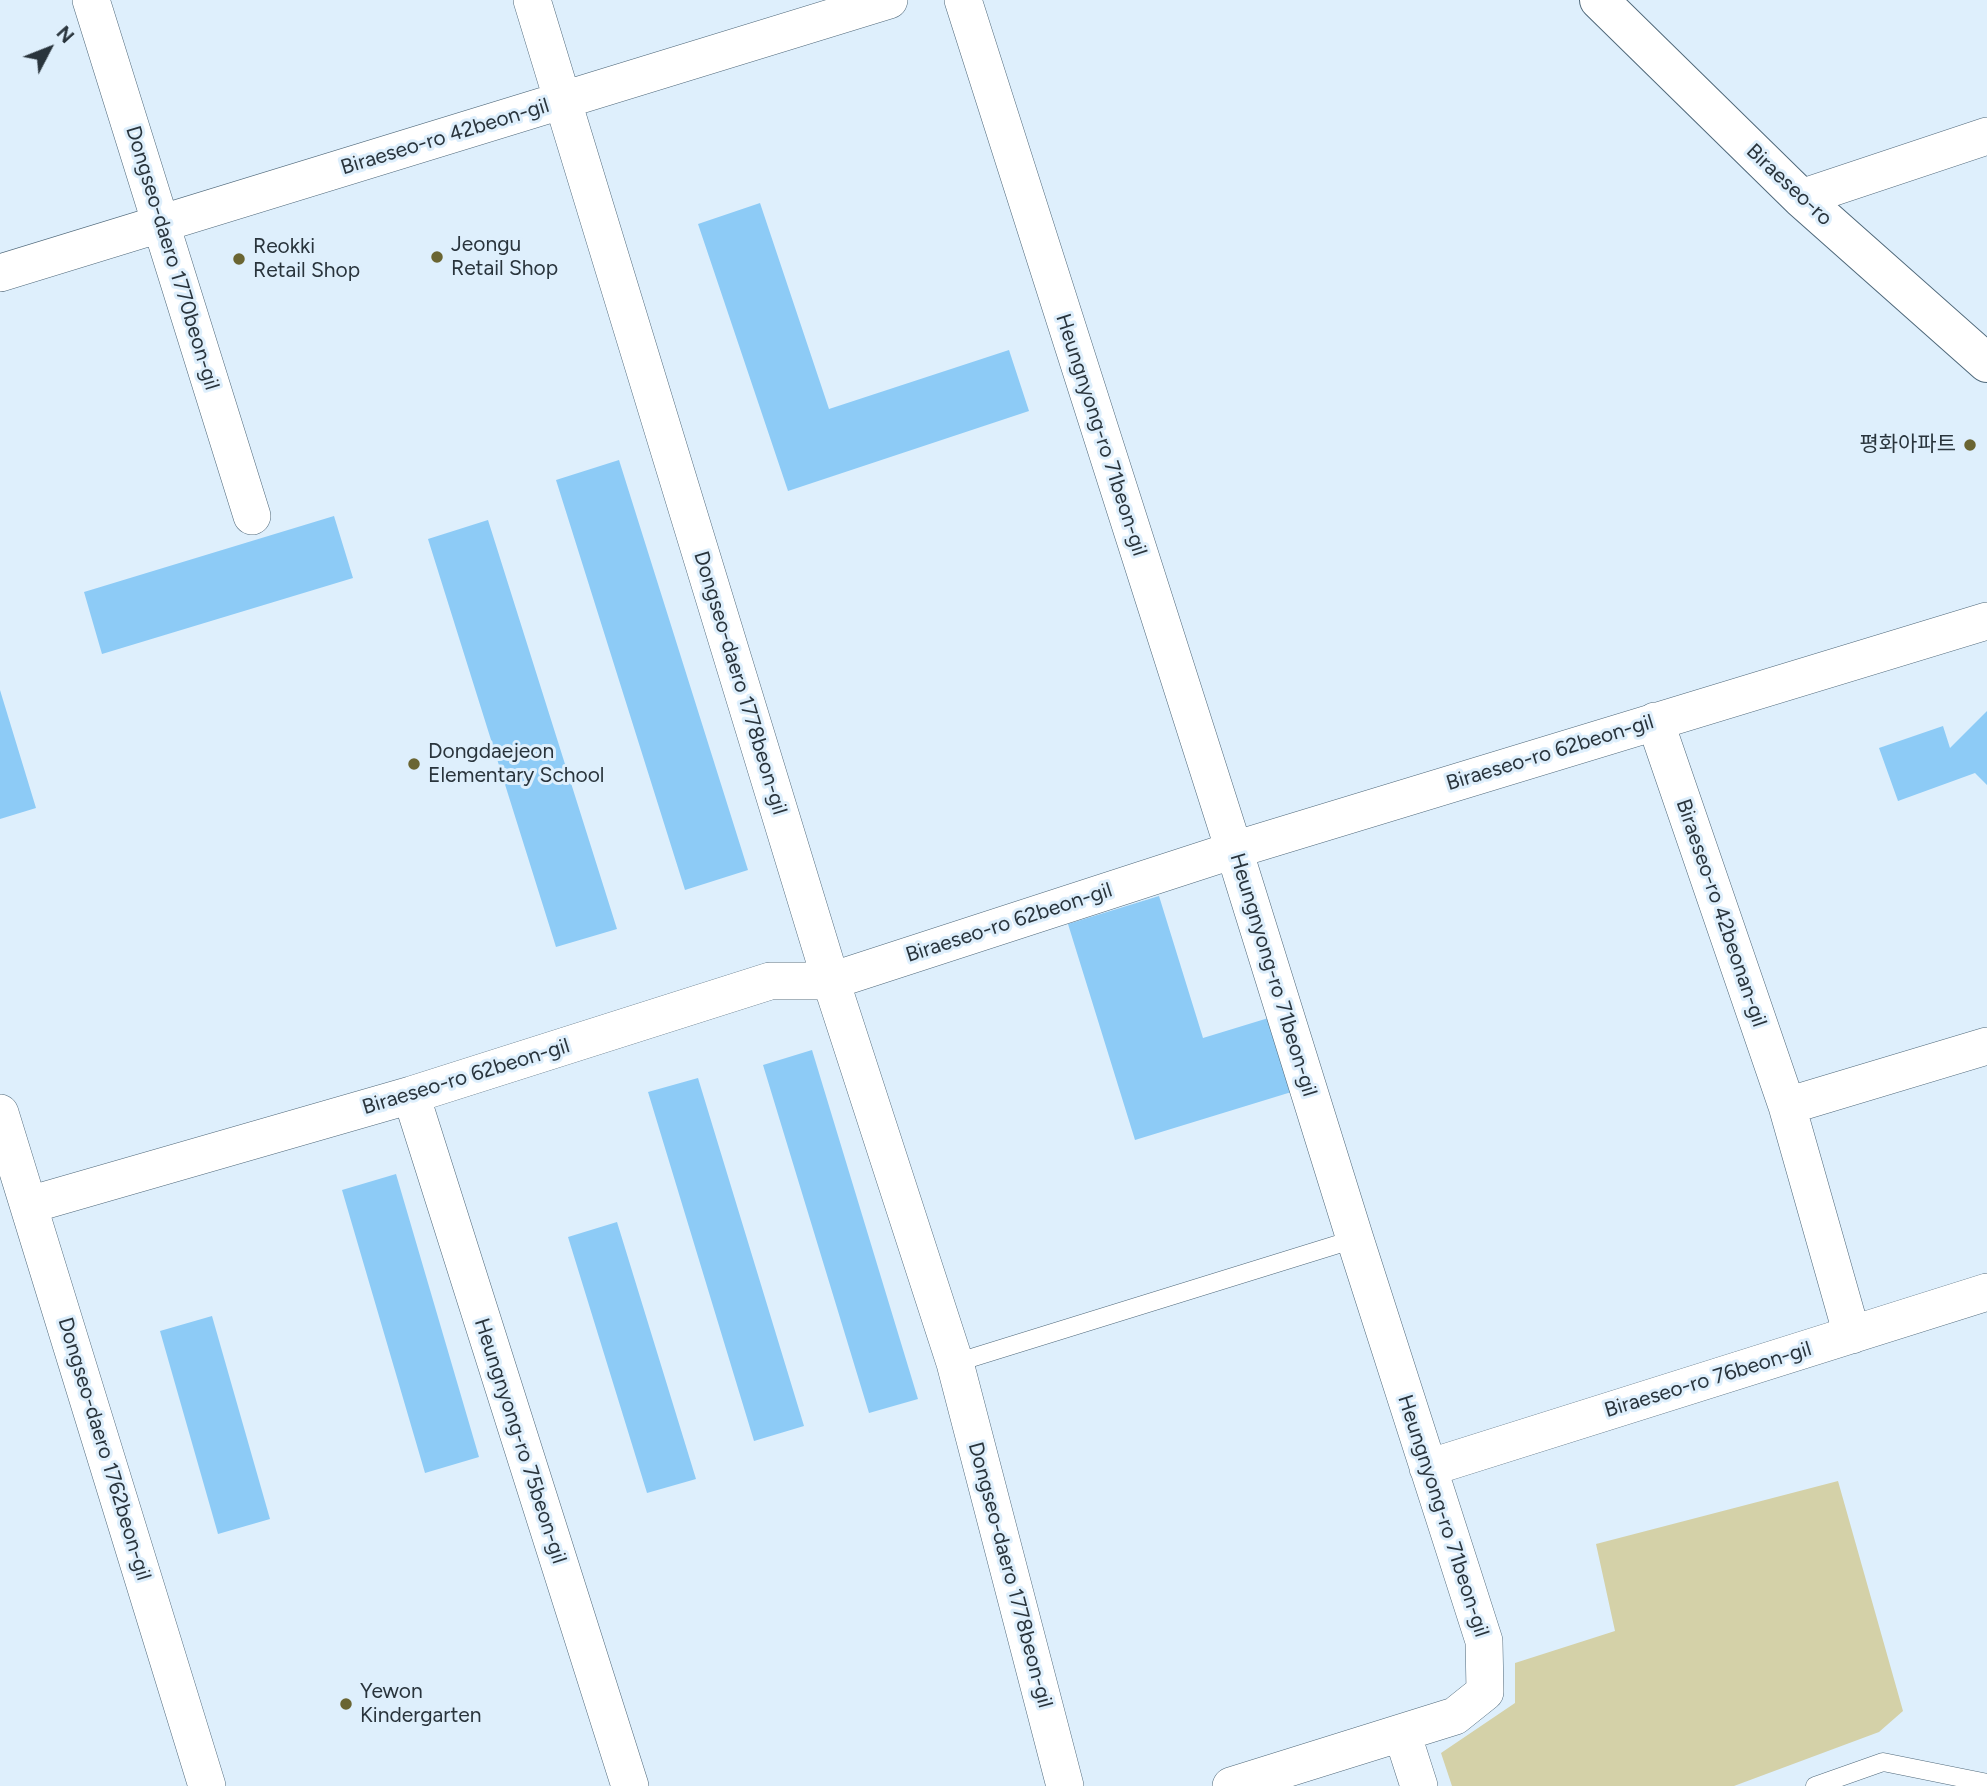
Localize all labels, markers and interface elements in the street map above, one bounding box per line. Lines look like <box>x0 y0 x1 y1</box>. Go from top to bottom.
north arrow <box>14 14 84 84</box>
text: N <box>52 21 78 48</box>
street label: Biraeseo-ro 42beon-gil <box>338 93 552 181</box>
street label: Dongseo-daero 1770beon-gil <box>120 123 224 393</box>
street label: Biraeseo-ro <box>1741 139 1837 231</box>
place label: Jeongu Retail Shop <box>451 232 558 282</box>
place label: Reokki Retail Shop <box>253 234 360 284</box>
marker: Jeongu Retail Shop <box>429 249 445 265</box>
marker: Reokki Retail Shop <box>231 251 247 267</box>
street label: Heungnyong-ro 71beon-gil <box>1050 311 1152 559</box>
place label: 평화아파트 <box>1859 432 1956 458</box>
marker: 평화아파트 <box>1962 437 1978 453</box>
street label: Dongseo-daero 1778beon-gil <box>688 548 792 818</box>
street label: Biraeseo-ro 62beon-gil <box>1443 709 1657 797</box>
place label: Dongdaejeon Elementary School <box>428 739 604 789</box>
marker: Dongdaejeon Elementary School <box>406 756 422 772</box>
street label: Biraeseo-ro 42beonan-gil <box>1670 796 1772 1030</box>
street label: Heungnyong-ro 71beon-gil <box>1224 850 1322 1100</box>
street label: Biraeseo-ro 62beon-gil <box>903 878 1115 968</box>
street label: Biraeseo-ro 62beon-gil <box>359 1033 573 1121</box>
street label: Dongseo-daero 1762beon-gil <box>52 1314 156 1584</box>
street label: Heungnyong-ro 75beon-gil <box>468 1315 572 1567</box>
street label: Biraeseo-ro 76beon-gil <box>1601 1337 1815 1423</box>
street label: Heungnyong-ro 71beon-gil <box>1392 1392 1494 1640</box>
street label: Dongseo-daero 1778beon-gil <box>962 1439 1058 1711</box>
place label: Yewon Kindergarten <box>360 1679 481 1729</box>
marker: Yewon Kindergarten <box>338 1696 354 1712</box>

